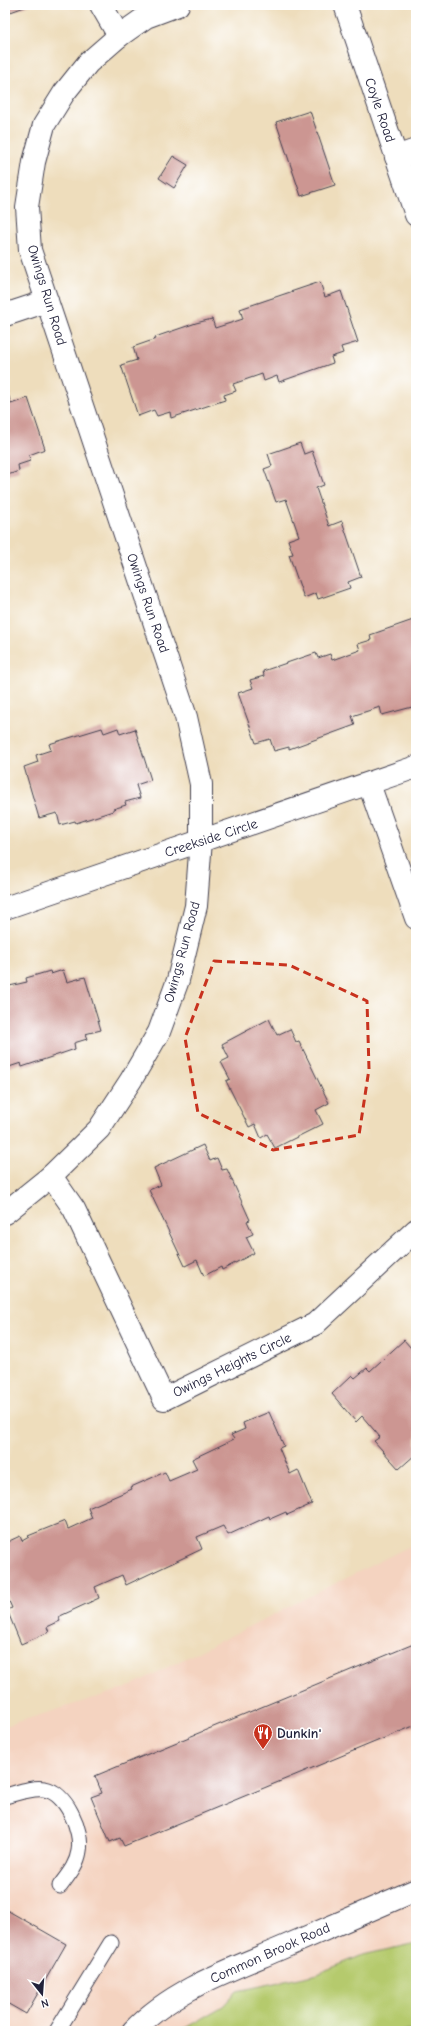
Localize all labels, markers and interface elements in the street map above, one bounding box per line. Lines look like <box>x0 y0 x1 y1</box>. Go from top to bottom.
street label: Coyle Road <box>361 75 399 145</box>
street label: Owings Run Road <box>24 243 70 347</box>
street label: Owings Run Road <box>123 551 173 655</box>
street label: Creekside Circle <box>162 815 260 861</box>
street label: Owings Run Road <box>160 899 204 1005</box>
street label: Owings Heights Circle <box>170 1329 294 1401</box>
restaurant icon: Dunkin' <box>252 1722 274 1750</box>
place label: Dunkin' <box>277 1725 321 1742</box>
street label: Common Brook Road <box>207 1919 333 1987</box>
north arrow <box>22 1974 62 2014</box>
text: N <box>39 1996 50 2010</box>

